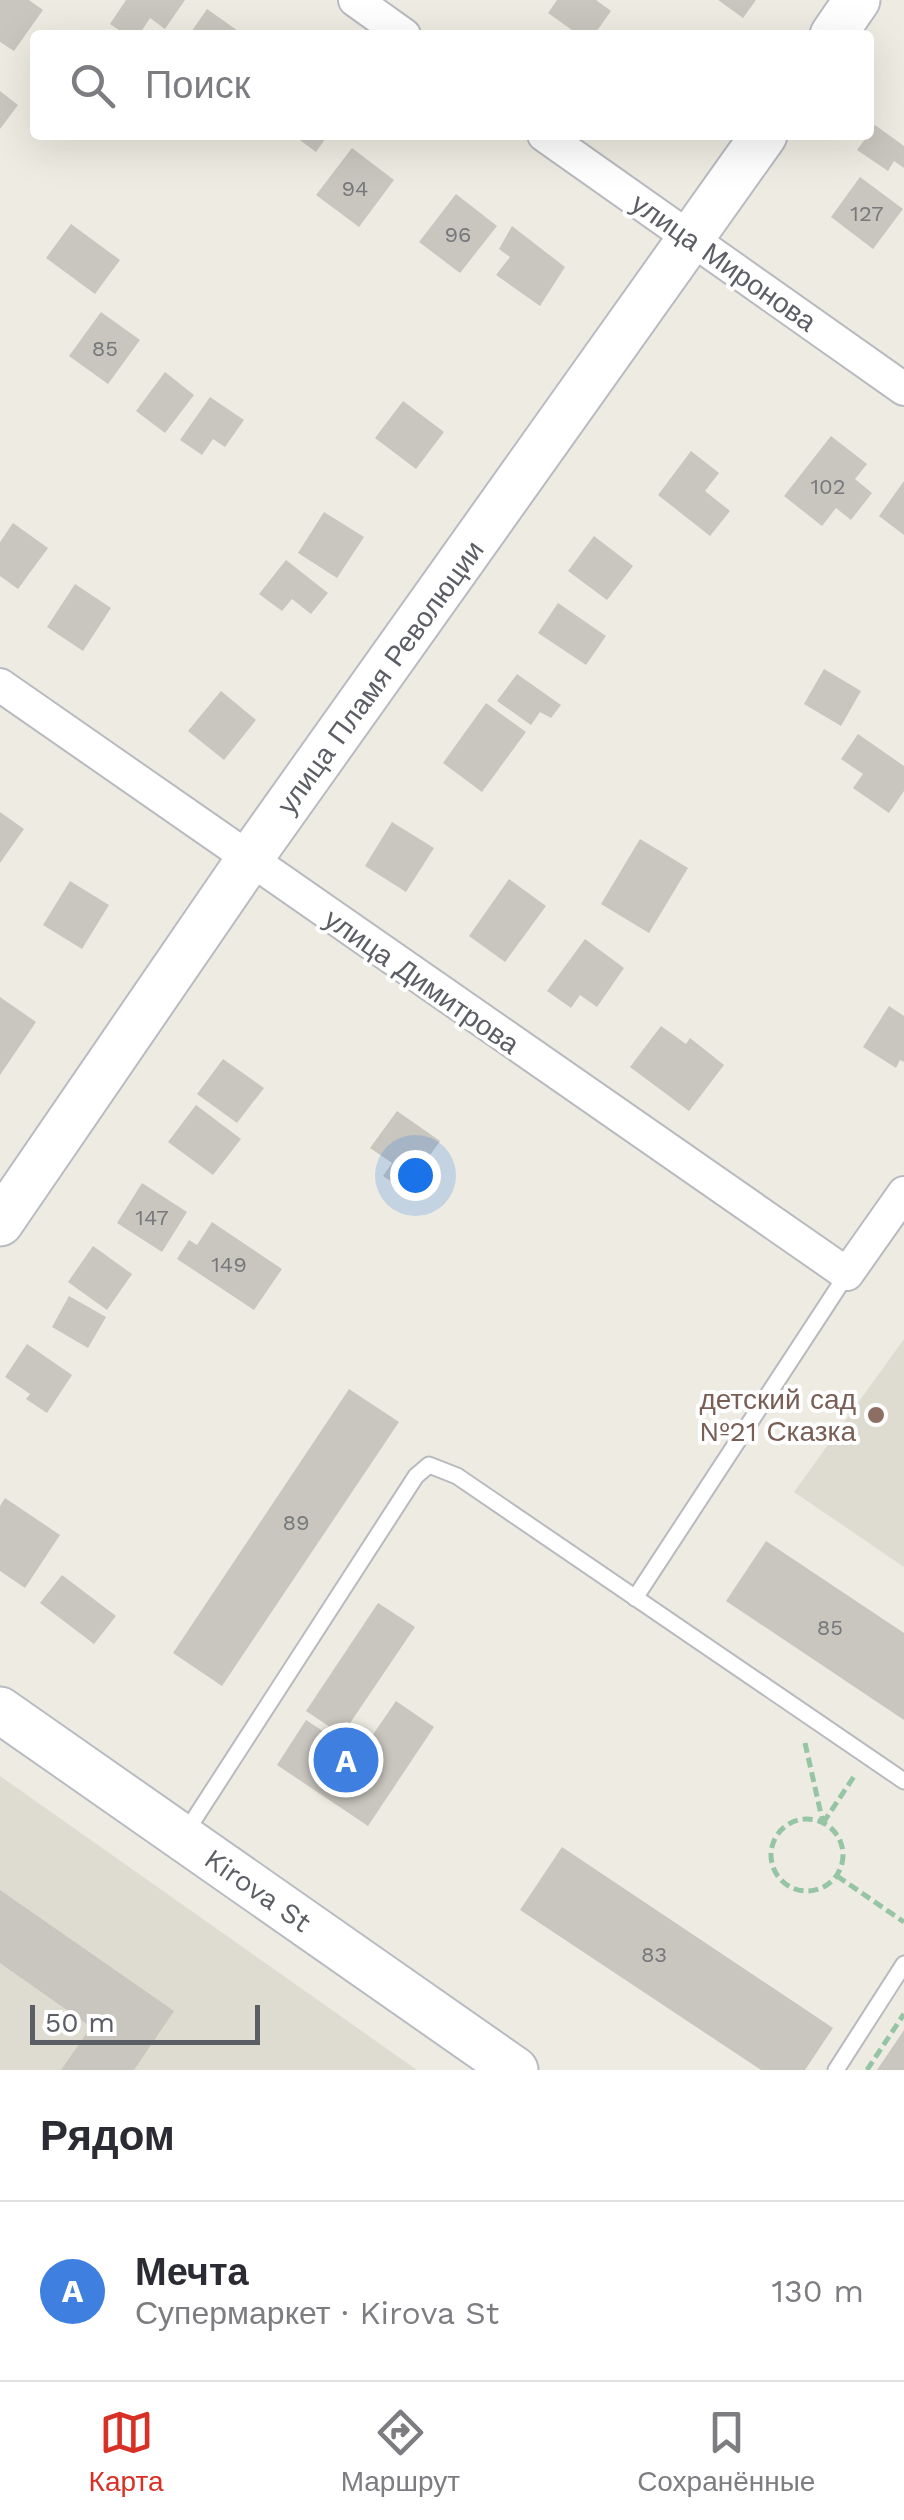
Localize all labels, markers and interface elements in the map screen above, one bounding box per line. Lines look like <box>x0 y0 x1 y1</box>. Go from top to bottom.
search box <box>30 30 874 140</box>
icon: search <box>65 58 120 113</box>
text: Поиск <box>145 63 250 107</box>
house number: 94 <box>341 176 369 201</box>
street label: улица Миронова <box>625 186 823 339</box>
house number: 127 <box>850 201 884 226</box>
house number: 96 <box>445 222 471 247</box>
house number: 85 <box>92 336 118 361</box>
house number: 102 <box>810 474 846 499</box>
street label: улица Пламя Революции <box>270 534 491 820</box>
street label: улица Димитрова <box>318 902 526 1061</box>
your location <box>390 1150 441 1201</box>
house number: 147 <box>135 1205 169 1230</box>
house number: 149 <box>211 1252 247 1277</box>
place label: детский сад №21 Сказка <box>699 1383 856 1448</box>
marker: детский сад №21 Сказка <box>865 1404 887 1426</box>
house number: 89 <box>282 1510 310 1535</box>
house number: 85 <box>817 1615 843 1640</box>
pin: A <box>314 1722 378 1798</box>
street label: Kirova St <box>198 1842 317 1939</box>
house number: 83 <box>641 1942 667 1967</box>
scale bar <box>30 2000 260 2044</box>
text: 50 m <box>45 2006 115 2039</box>
text: Рядом <box>40 2111 175 2160</box>
text: Мечта <box>135 2250 249 2294</box>
text: A <box>62 2272 83 2310</box>
text: 130 m <box>772 2272 864 2310</box>
text: Супермаркет · Kirova St <box>135 2294 499 2332</box>
tab: Карта <box>89 2405 164 2498</box>
tab: Маршрут <box>341 2405 460 2498</box>
tab: Сохранённые <box>637 2405 815 2498</box>

